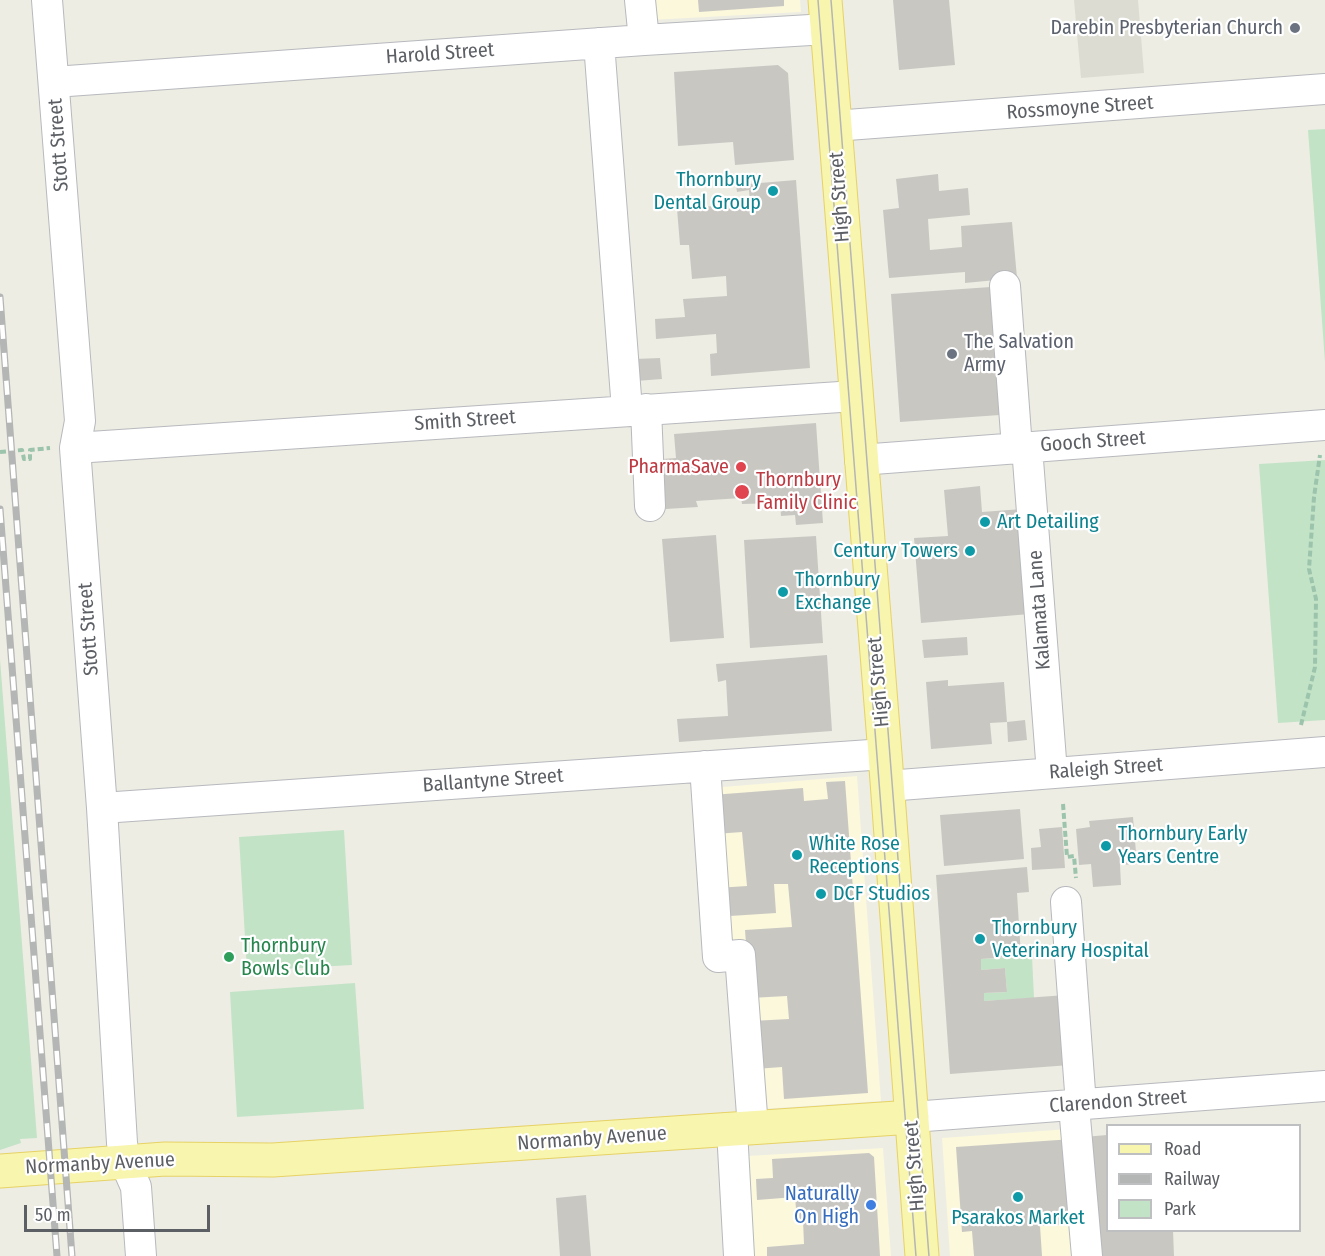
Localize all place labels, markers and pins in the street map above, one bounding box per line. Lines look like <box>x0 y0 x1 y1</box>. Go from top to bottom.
place label: Darebin Presbyterian Church <box>1051 16 1283 40</box>
marker: Darebin Presbyterian Church <box>1288 21 1302 35</box>
place label: Thornbury Dental Group <box>653 168 761 215</box>
marker: Thornbury Dental Group <box>766 184 780 198</box>
place label: The Salvation Army <box>964 330 1074 377</box>
marker: The Salvation Army <box>945 347 959 361</box>
place label: PharmaSave <box>628 455 729 479</box>
marker: PharmaSave <box>734 460 748 474</box>
place label: Thornbury Family Clinic <box>756 468 857 515</box>
marker: Thornbury Family Clinic <box>733 483 751 501</box>
place label: Art Detailing <box>997 510 1099 534</box>
marker: Art Detailing <box>978 515 992 529</box>
place label: Century Towers <box>833 539 958 563</box>
marker: Century Towers <box>963 544 977 558</box>
place label: Thornbury Exchange <box>795 568 880 615</box>
marker: Thornbury Exchange <box>776 585 790 599</box>
place label: Thornbury Early Years Centre <box>1118 822 1247 869</box>
place label: White Rose Receptions <box>809 832 900 879</box>
marker: Thornbury Early Years Centre <box>1099 839 1113 853</box>
marker: White Rose Receptions <box>790 848 804 862</box>
place label: DCF Studios <box>833 882 930 906</box>
marker: DCF Studios <box>814 887 828 901</box>
place label: Thornbury Veterinary Hospital <box>992 916 1149 963</box>
marker: Thornbury Veterinary Hospital <box>973 932 987 946</box>
place label: Thornbury Bowls Club <box>241 934 330 981</box>
marker: Thornbury Bowls Club <box>222 950 236 964</box>
place label: Naturally On High <box>785 1182 859 1229</box>
marker: Psarakos Market <box>1011 1190 1025 1204</box>
marker: Naturally On High <box>864 1198 878 1212</box>
place label: Psarakos Market <box>951 1206 1085 1230</box>

